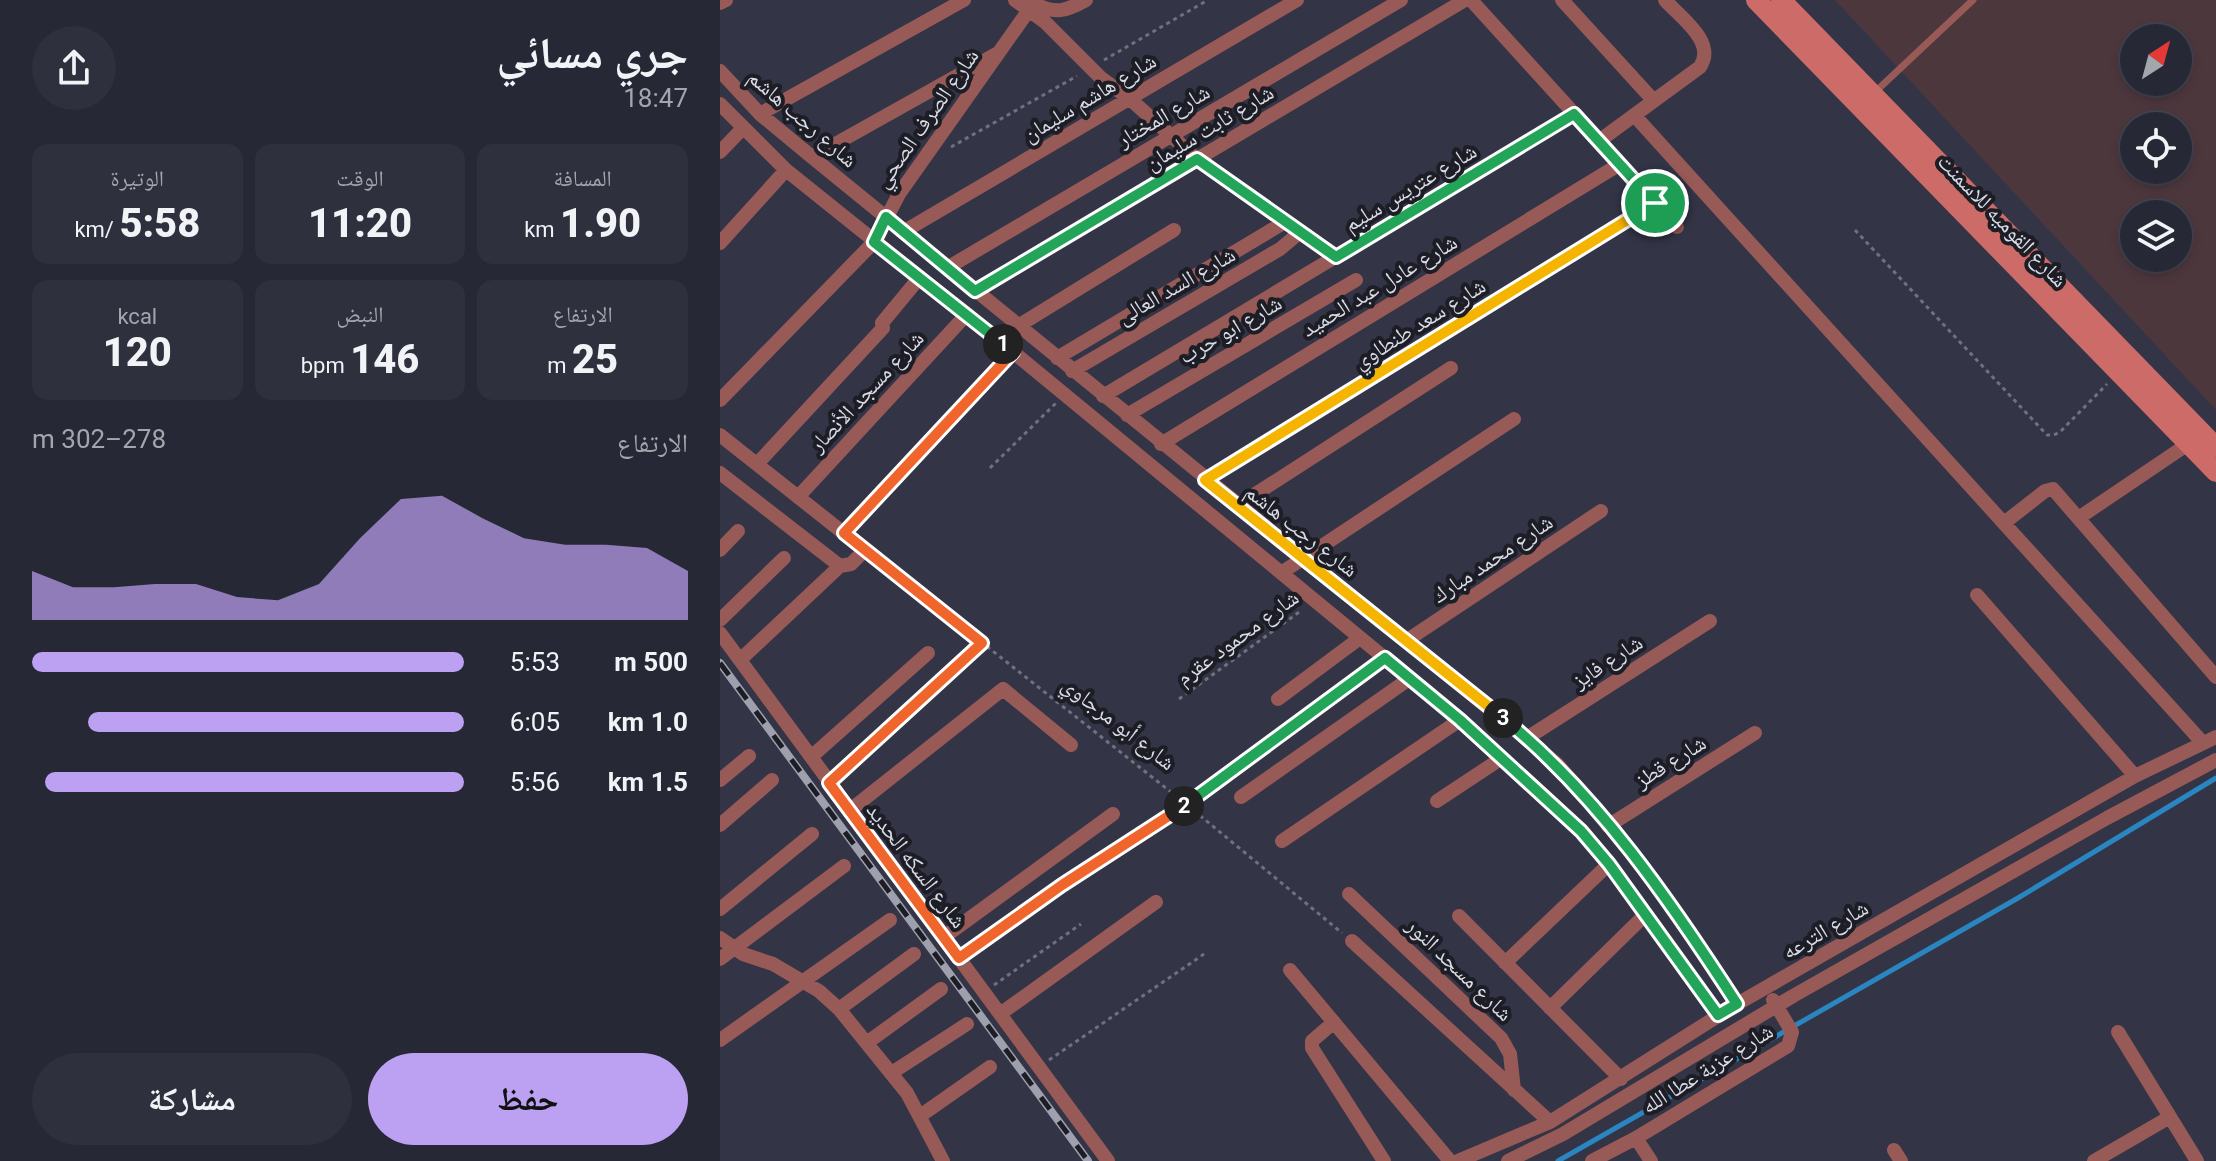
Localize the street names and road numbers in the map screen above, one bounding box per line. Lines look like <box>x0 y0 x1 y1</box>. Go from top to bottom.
street label: شارع الصرف الصحي <box>869 44 987 195</box>
street label: شارع هاشم سليمان <box>1018 48 1161 149</box>
street label: شارع رجب هاشم <box>742 64 862 174</box>
street label: شارع المختار <box>1112 79 1215 153</box>
street label: شارع ثابت سليمان <box>1141 79 1278 176</box>
street label: شارع عتريس سليم <box>1340 138 1482 238</box>
street label: شارع القوميه للاسمنت <box>1932 149 2073 293</box>
street label: شارع عادل عبد الحميد <box>1297 229 1462 343</box>
street label: شارع السد العالى <box>1113 242 1240 330</box>
street label: شارع سعد طنطاوي <box>1349 273 1492 378</box>
street label: شارع ابو حرب <box>1175 290 1286 370</box>
street label: شارع مسجد الأنصار <box>803 326 930 458</box>
street label: شارع رجب هاشم <box>1239 479 1363 584</box>
street label: شارع محمد مبارك <box>1427 509 1558 609</box>
street label: شارع محمود عقرم <box>1171 585 1305 692</box>
street label: شارع فايز <box>1567 630 1648 695</box>
street label: شارع أبو مرجاوي <box>1054 671 1181 779</box>
street label: شارع قطز <box>1629 730 1711 794</box>
street label: شارع السكه الحديد <box>861 798 972 933</box>
street label: شارع الترعه <box>1778 895 1873 965</box>
street label: شارع مسجد النور <box>1400 912 1518 1027</box>
street label: شارع عزبة عطا الله <box>1637 1018 1778 1120</box>

